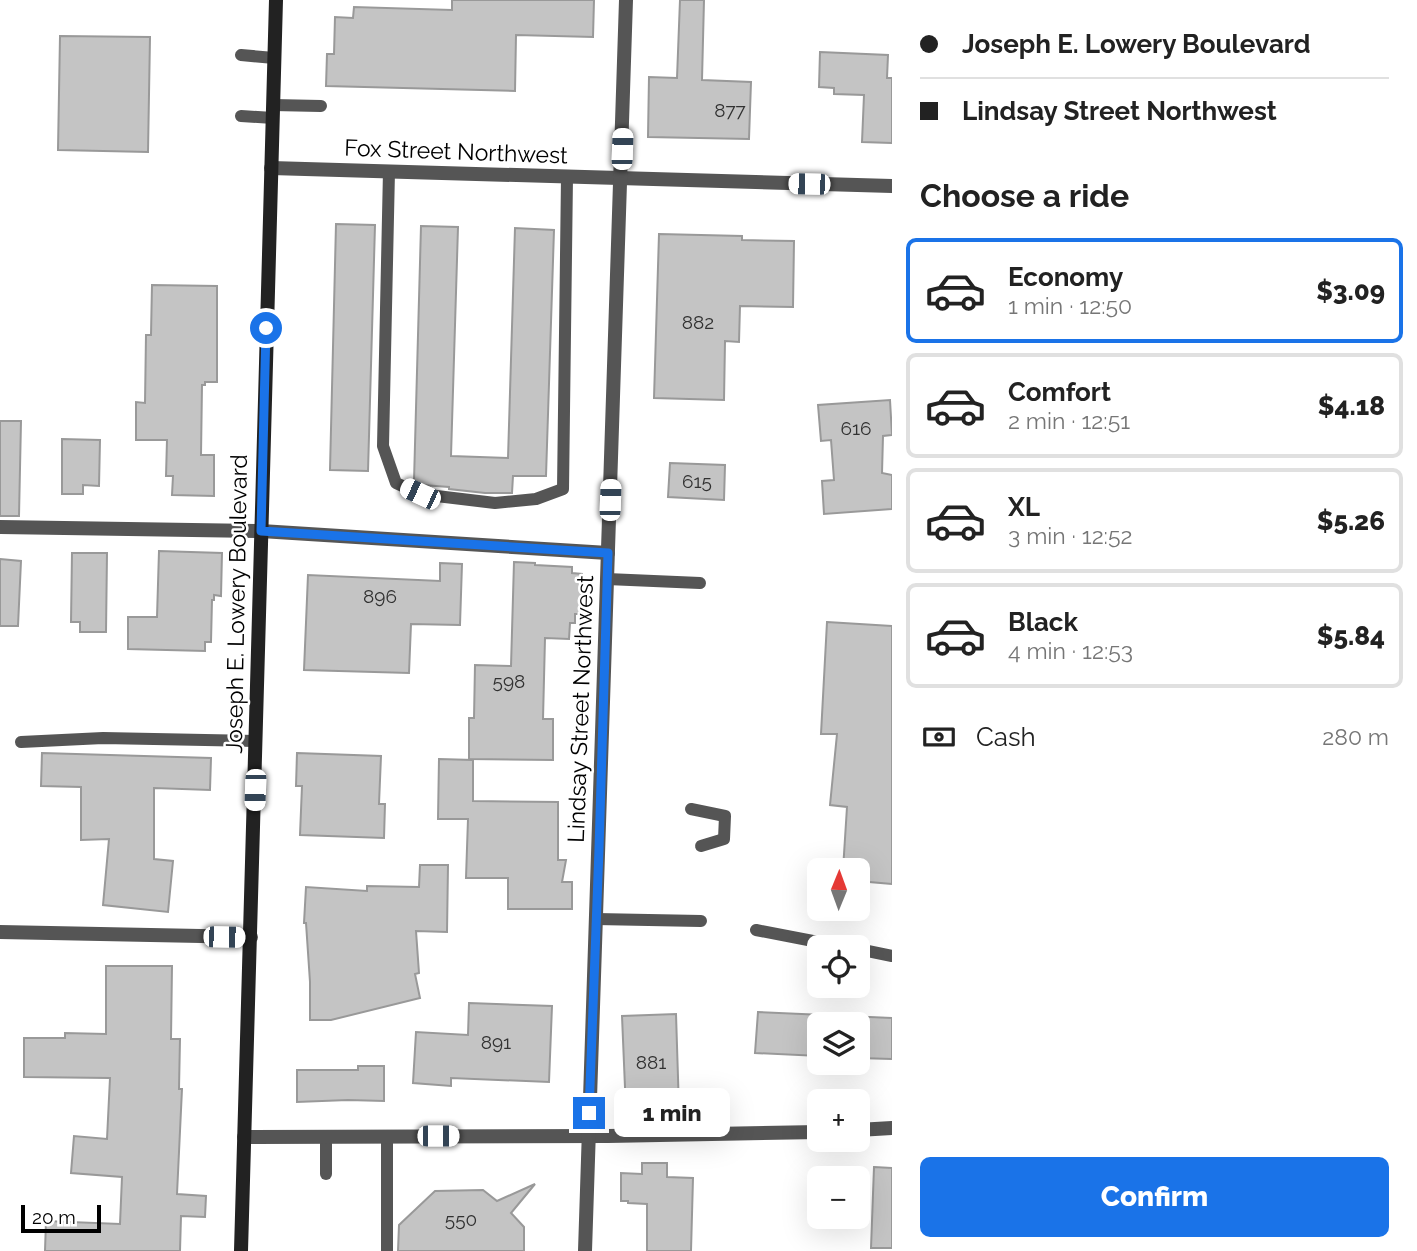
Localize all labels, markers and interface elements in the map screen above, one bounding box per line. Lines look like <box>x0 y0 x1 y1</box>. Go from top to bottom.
text: Joseph E. Lowery Boulevard <box>962 29 1311 59</box>
text: Lindsay Street Northwest <box>962 96 1277 126</box>
house number: 877 <box>714 99 746 121</box>
car <box>611 128 634 170</box>
street label: Fox Street Northwest <box>344 134 569 168</box>
car <box>788 173 831 195</box>
text: Choose a ride <box>920 177 1129 214</box>
icon: car <box>924 259 987 322</box>
text: Economy <box>1008 262 1123 292</box>
text: $3.09 <box>1316 276 1385 306</box>
text: 1 min · 12:50 <box>1008 292 1132 319</box>
house number: 882 <box>682 311 714 333</box>
route start <box>250 312 282 344</box>
icon: car <box>924 374 987 437</box>
text: Comfort <box>1008 377 1111 407</box>
text: $4.18 <box>1318 391 1385 421</box>
text: 2 min · 12:51 <box>1008 407 1130 434</box>
house number: 616 <box>840 417 872 439</box>
street label: Joseph E. Lowery Boulevard <box>220 454 252 754</box>
house number: 615 <box>682 470 712 492</box>
car <box>397 476 444 512</box>
car <box>599 479 622 521</box>
icon: car <box>924 489 987 552</box>
text: XL <box>1008 492 1040 522</box>
text: $5.26 <box>1317 506 1385 536</box>
text: 3 min · 12:52 <box>1008 522 1132 549</box>
street label: Lindsay Street Northwest <box>562 575 598 843</box>
house number: 896 <box>363 585 397 607</box>
icon: car <box>924 604 987 667</box>
text: Black <box>1008 607 1078 637</box>
text: $5.84 <box>1317 621 1385 651</box>
text: 4 min · 12:53 <box>1008 637 1133 664</box>
house number: 598 <box>493 670 525 692</box>
icon: cash <box>920 718 958 756</box>
text: Cash <box>976 722 1036 752</box>
text: 280 m <box>1322 723 1389 750</box>
car <box>244 769 267 811</box>
north arrow <box>807 858 870 920</box>
map controls <box>807 858 870 1229</box>
car <box>203 926 246 948</box>
button: locate <box>807 935 870 998</box>
button: layers <box>807 1012 870 1075</box>
house number: 891 <box>481 1031 511 1053</box>
house number: 881 <box>636 1051 666 1073</box>
callout: 1 min <box>614 1088 729 1138</box>
button: + <box>807 1089 870 1152</box>
route end <box>573 1097 605 1129</box>
text: 1 min <box>642 1099 702 1126</box>
car <box>418 1126 460 1147</box>
button: Confirm <box>920 1157 1389 1237</box>
button: − <box>807 1166 870 1229</box>
scale bar <box>21 1202 102 1234</box>
text: 20 m <box>32 1206 76 1228</box>
house number: 550 <box>445 1208 477 1230</box>

